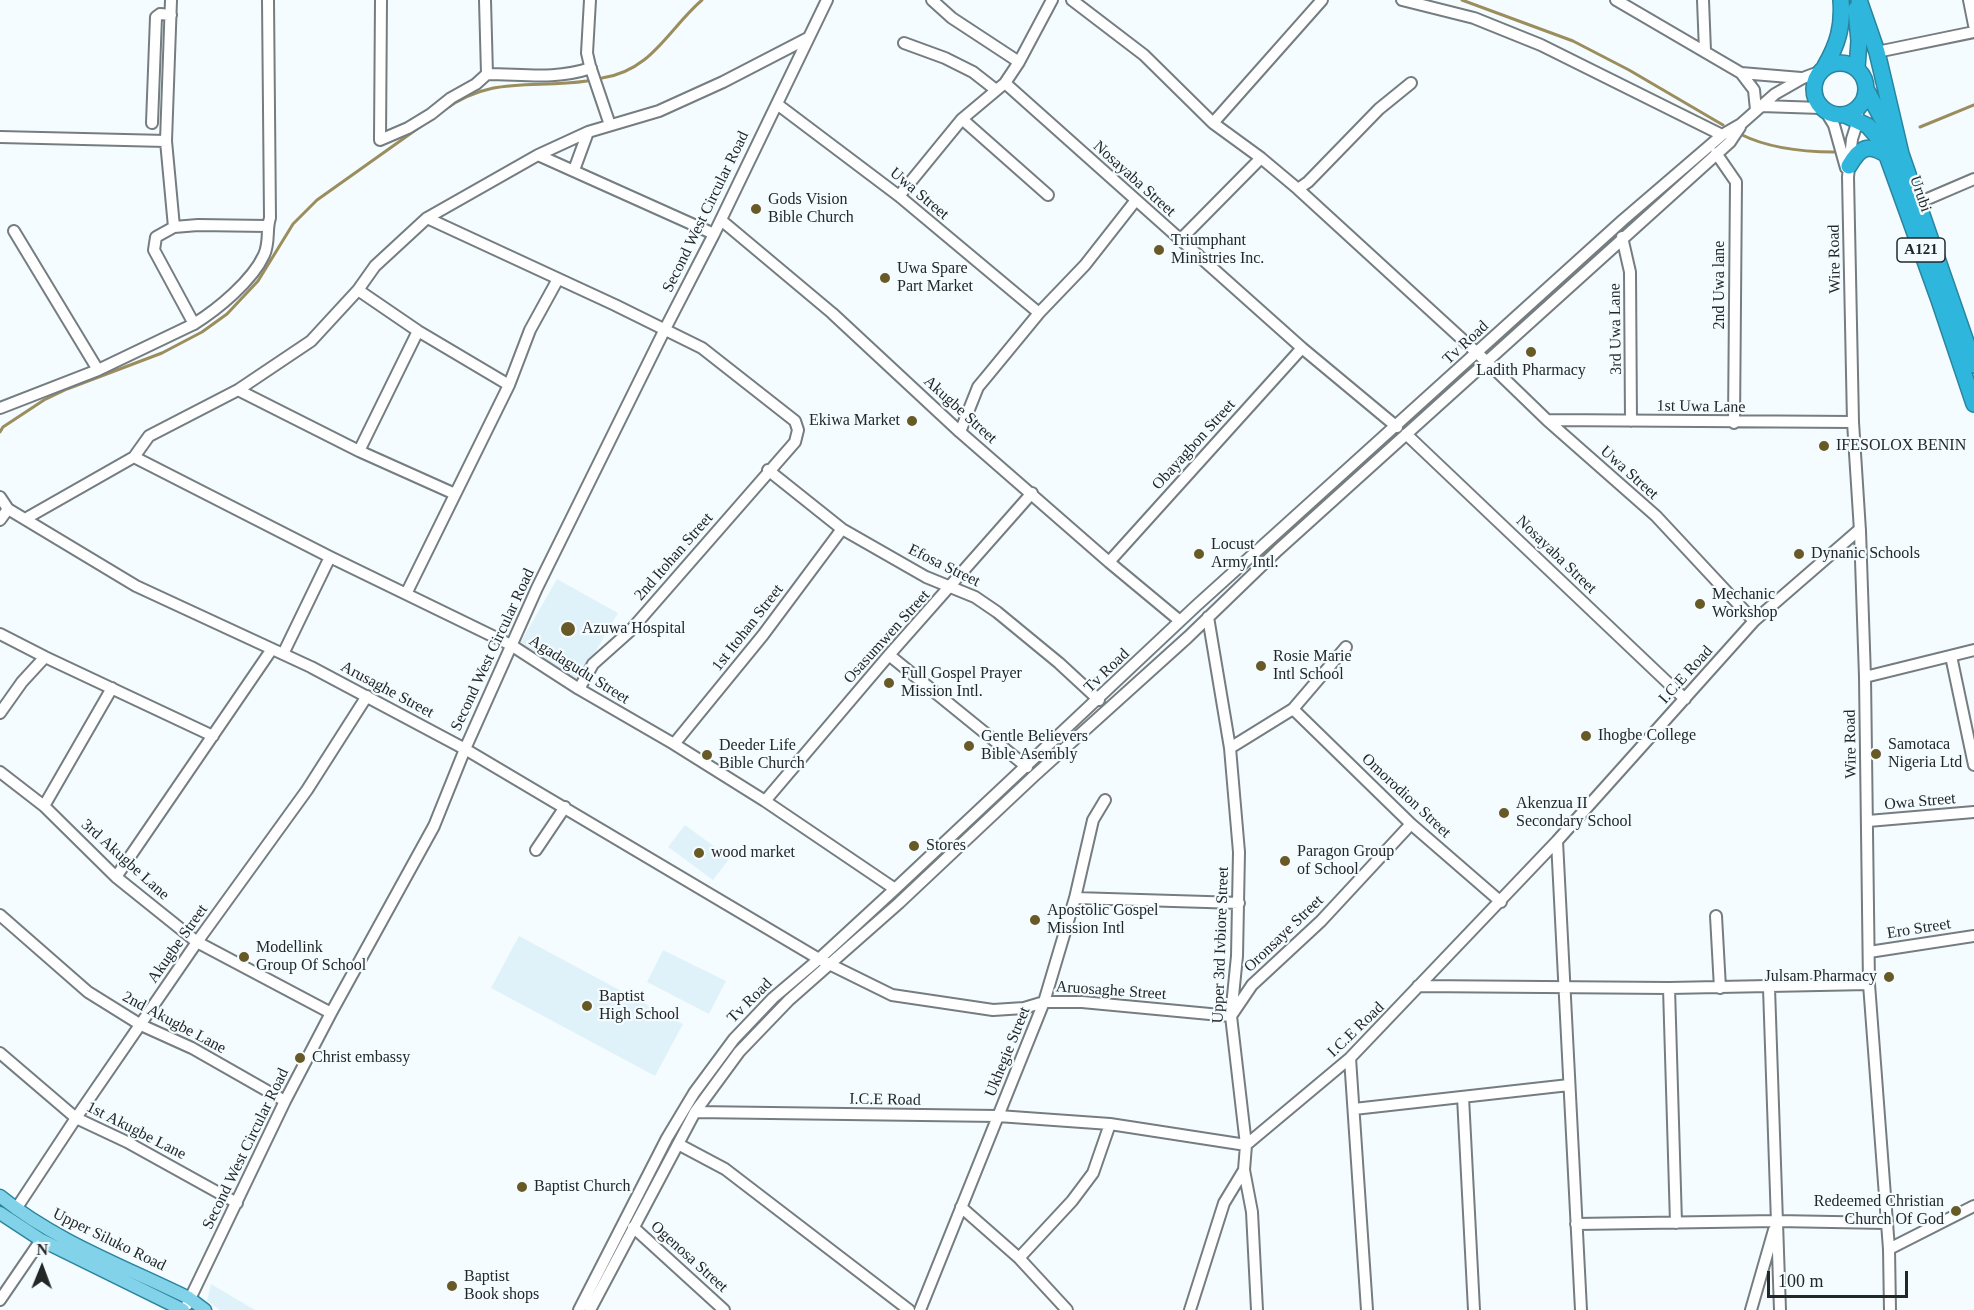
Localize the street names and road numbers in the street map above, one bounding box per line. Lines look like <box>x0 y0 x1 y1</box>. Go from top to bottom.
street label: Second West Circular Road <box>659 128 753 296</box>
street label: Nosayaba Street <box>1089 137 1179 221</box>
street label: Uwa Street <box>885 164 953 224</box>
street label: Urubi <box>1905 173 1935 215</box>
street label: Wire Road <box>1825 224 1845 294</box>
road number: A121 <box>1897 238 1945 262</box>
street label: 2nd Uwa lane <box>1710 241 1730 329</box>
street label: 3rd Uwa Lane <box>1606 283 1626 375</box>
street label: Tv Road <box>1439 317 1493 369</box>
street label: Akugbe Street <box>919 372 1001 448</box>
street label: Obayagbon Street <box>1148 396 1240 494</box>
street label: 1st Uwa Lane <box>1656 397 1746 417</box>
street label: Uwa Street <box>1596 442 1662 504</box>
street label: 2nd Itohan Street <box>631 509 717 605</box>
street label: Nosayaba Street <box>1512 512 1600 598</box>
street label: Efosa Street <box>905 540 983 592</box>
street label: Second West Circular Road <box>447 566 539 734</box>
street label: 1st Itohan Street <box>708 581 788 675</box>
street label: Osasumwen Street <box>840 586 934 688</box>
street label: Agadagudu Street <box>525 631 633 709</box>
street label: I.C.E Road <box>1655 642 1717 708</box>
street label: Tv Road <box>1080 645 1134 697</box>
street label: Arusaghe Street <box>337 657 437 723</box>
street label: Wire Road <box>1841 709 1861 779</box>
street label: Omorodion Street <box>1357 750 1455 842</box>
street label: Owa Street <box>1884 789 1956 815</box>
street label: 3rd Akugbe Lane <box>77 815 173 905</box>
street label: Upper 3rd Ivbiore Street <box>1209 866 1233 1024</box>
street label: Oronsaye Street <box>1240 891 1328 977</box>
street label: Akugbe Street <box>144 901 212 987</box>
street label: Ero Street <box>1886 914 1952 944</box>
street label: Tv Road <box>724 975 776 1027</box>
street label: Aruosaghe Street <box>1055 978 1167 1004</box>
street label: 2nd Akugbe Lane <box>119 988 229 1058</box>
street label: I.C.E Road <box>1324 998 1388 1062</box>
street label: Ukhegie Street <box>981 1004 1035 1100</box>
street label: Second West Circular Road <box>199 1065 293 1233</box>
street label: I.C.E Road <box>849 1090 921 1110</box>
street label: 1st Akugbe Lane <box>83 1098 189 1164</box>
street label: Upper Siluko Road <box>49 1204 169 1276</box>
street label: Ogenosa Street <box>646 1217 732 1297</box>

